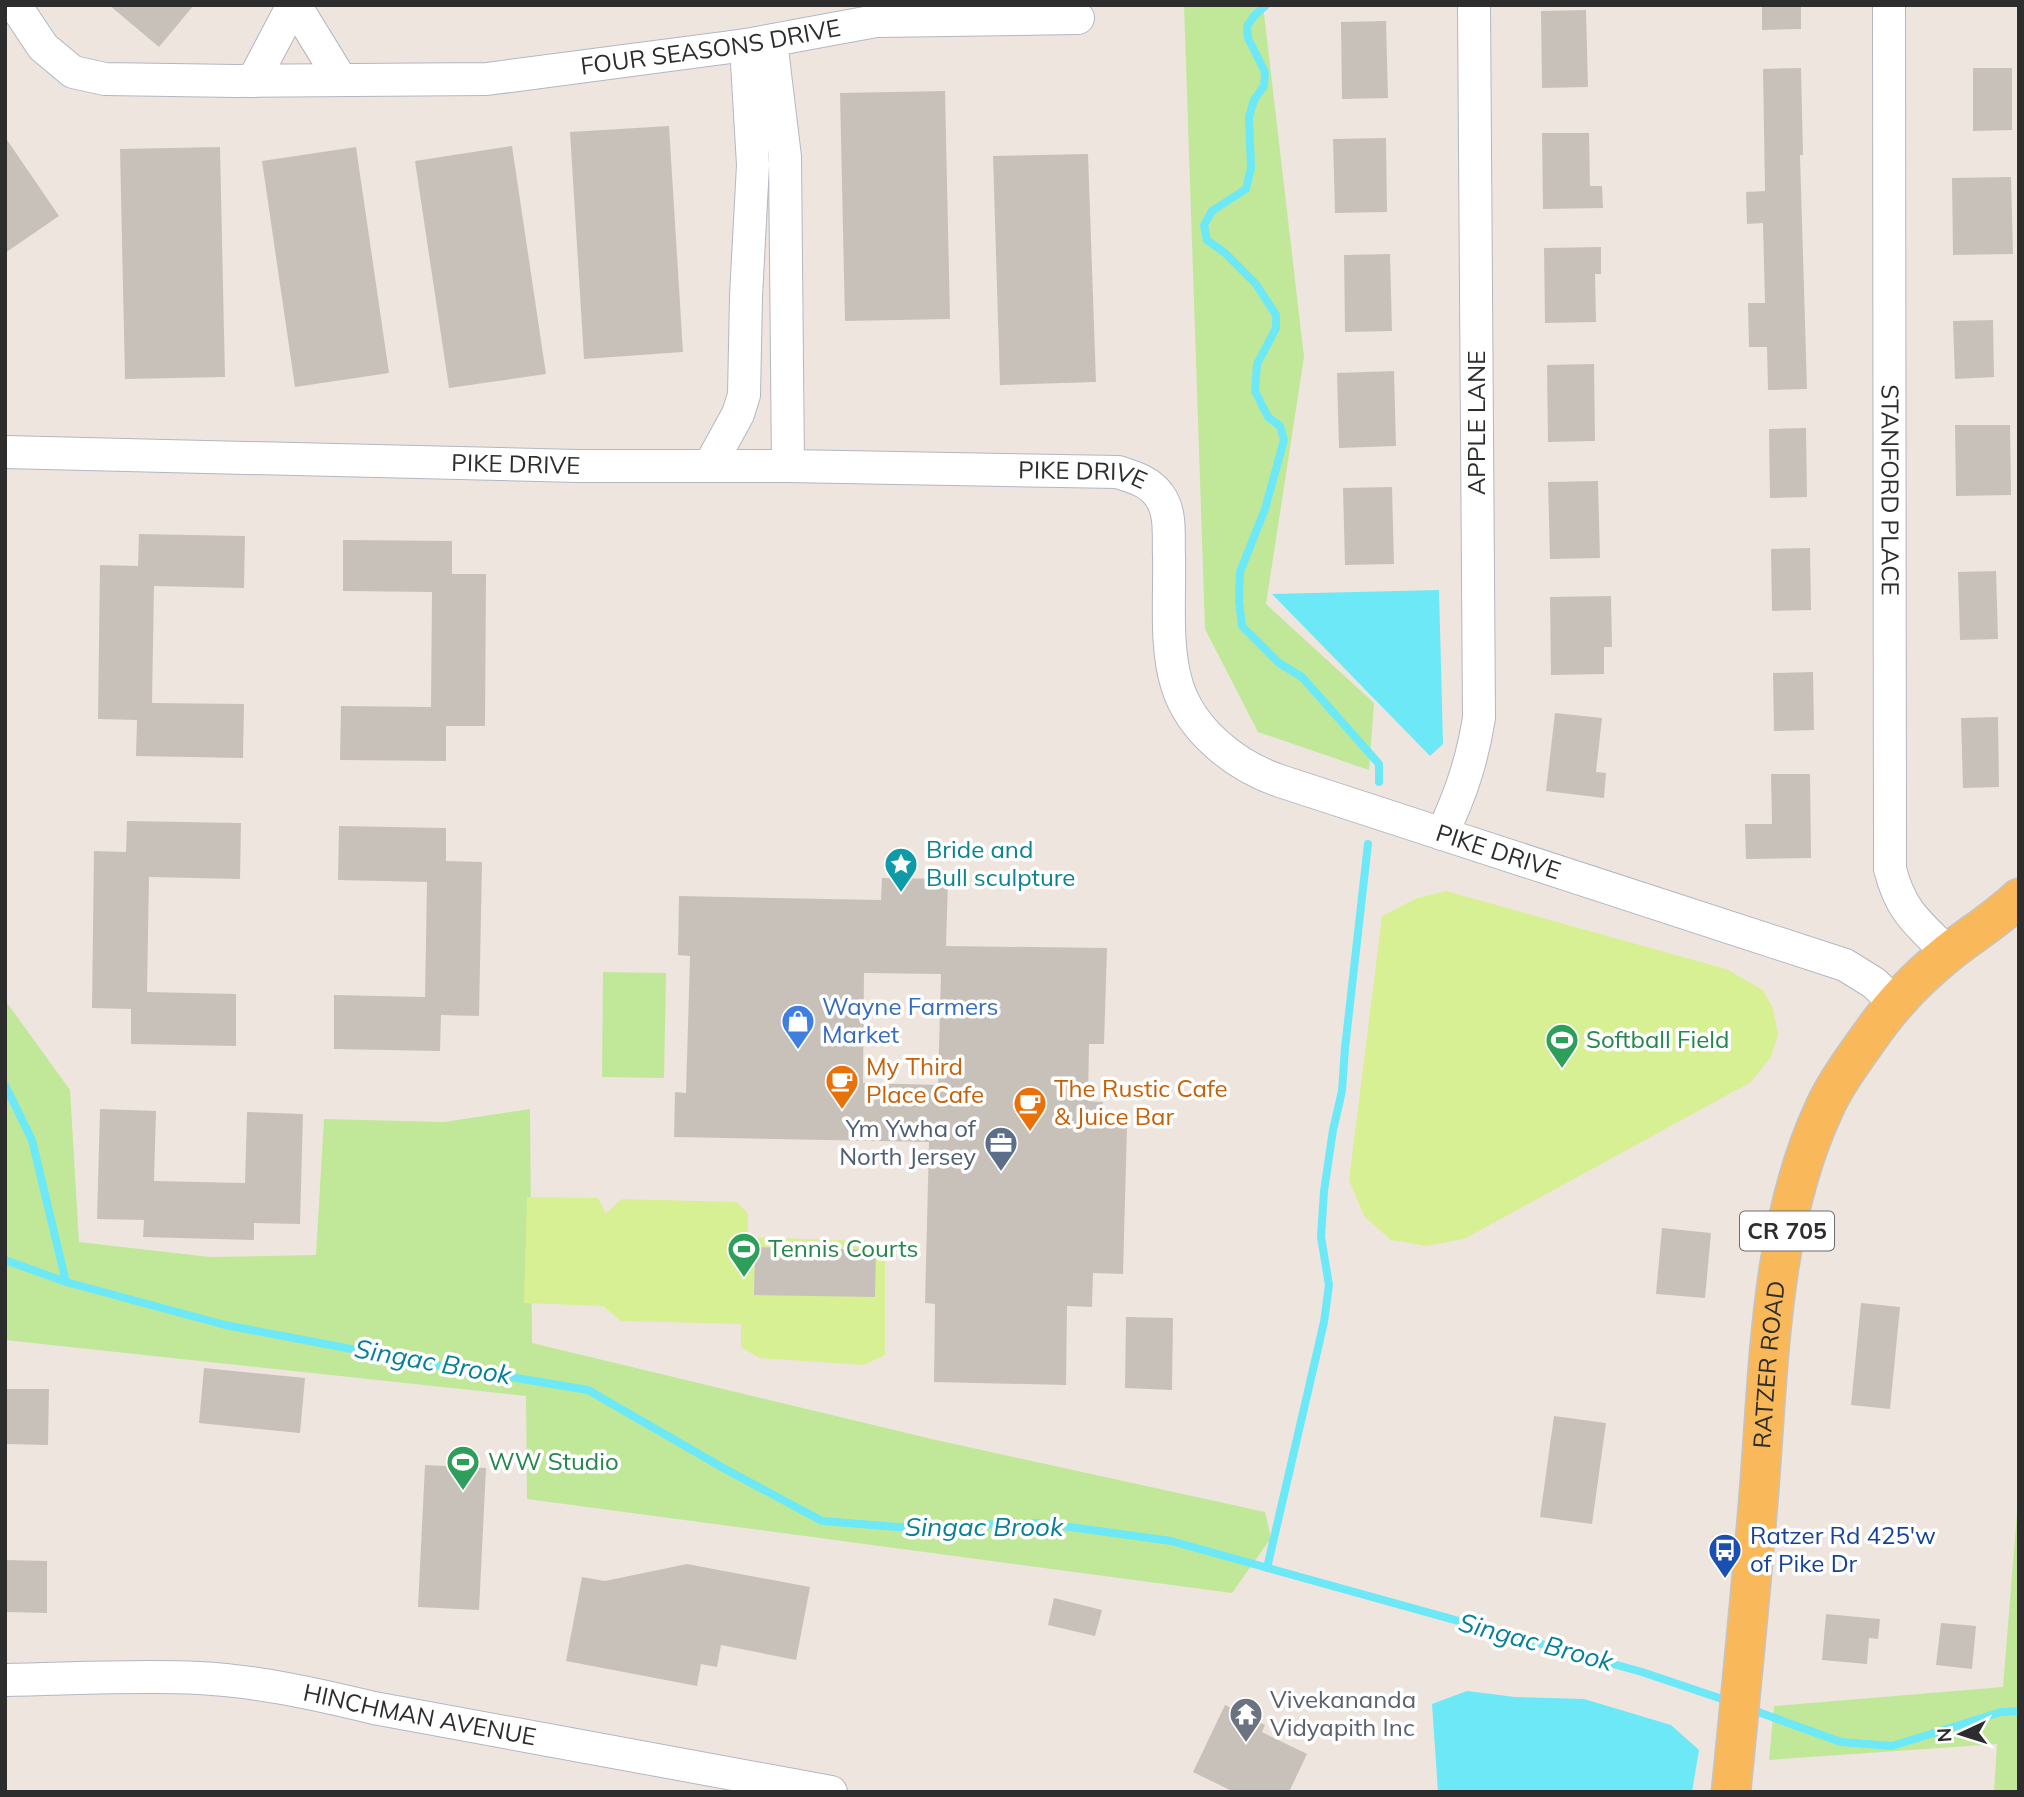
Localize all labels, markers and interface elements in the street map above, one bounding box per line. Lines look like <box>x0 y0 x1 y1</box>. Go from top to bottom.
street label: FOUR SEASONS DRIVE <box>579 12 843 81</box>
street label: APPLE LANE <box>1461 351 1491 495</box>
street label: STANFORD PLACE <box>1875 384 1906 596</box>
street label: PIKE DRIVE <box>451 447 581 480</box>
street label: PIKE DRIVE <box>1018 454 1152 495</box>
street label: PIKE DRIVE <box>1432 817 1565 885</box>
place label: Bride and Bull sculpture <box>926 834 1075 892</box>
place icon: Bride and Bull sculpture <box>882 845 920 894</box>
place label: Wayne Farmers Market <box>822 991 998 1049</box>
shop icon: Wayne Farmers Market <box>779 1002 817 1051</box>
sports icon: Softball Field <box>1543 1021 1581 1070</box>
place label: Softball Field <box>1586 1024 1729 1054</box>
place label: My Third Place Cafe <box>866 1051 984 1109</box>
cafe icon: My Third Place Cafe <box>823 1062 861 1111</box>
place label: The Rustic Cafe & Juice Bar <box>1054 1073 1228 1131</box>
cafe icon: The Rustic Cafe & Juice Bar <box>1011 1084 1049 1133</box>
place label: Ym Ywha of North Jersey <box>839 1113 977 1171</box>
office icon: Ym Ywha of North Jersey <box>982 1124 1020 1173</box>
road number: CR 705 <box>1740 1212 1834 1250</box>
sports icon: Tennis Courts <box>725 1230 763 1279</box>
place label: Tennis Courts <box>768 1233 919 1263</box>
street label: RATZER ROAD <box>1746 1279 1791 1449</box>
water label: Singac Brook <box>352 1331 515 1392</box>
sports icon: WW Studio <box>444 1443 482 1492</box>
place label: WW Studio <box>488 1446 619 1476</box>
water label: Singac Brook <box>905 1510 1064 1543</box>
place label: Ratzer Rd 425'w of Pike Dr <box>1750 1520 1936 1578</box>
bus stop icon: Ratzer Rd 425'w of Pike Dr <box>1706 1531 1744 1580</box>
water label: Singac Brook <box>1455 1605 1618 1678</box>
street label: HINCHMAN AVENUE <box>301 1676 539 1751</box>
place label: Vivekananda Vidyapith Inc <box>1270 1684 1416 1742</box>
temple icon: Vivekananda Vidyapith Inc <box>1227 1695 1265 1744</box>
north arrow <box>1926 1699 1996 1769</box>
text: N <box>1932 1727 1957 1743</box>

